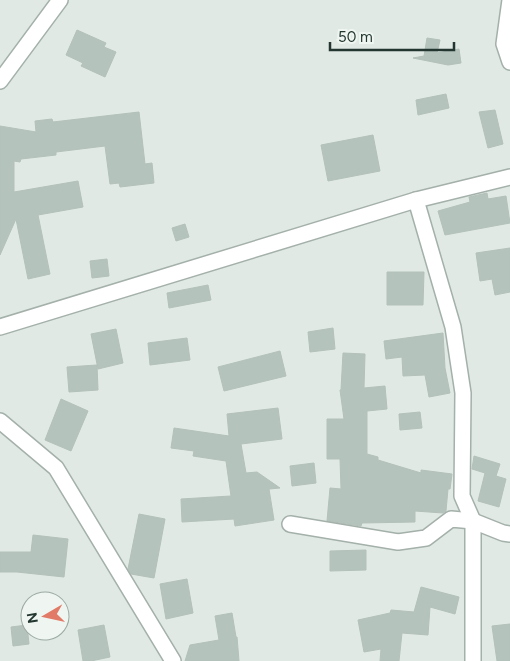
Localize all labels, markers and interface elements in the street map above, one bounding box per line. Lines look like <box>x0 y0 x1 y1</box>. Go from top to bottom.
scale bar <box>330 20 454 52</box>
text: 50 m <box>338 28 373 46</box>
north arrow <box>20 591 70 641</box>
text: N <box>23 611 42 625</box>

